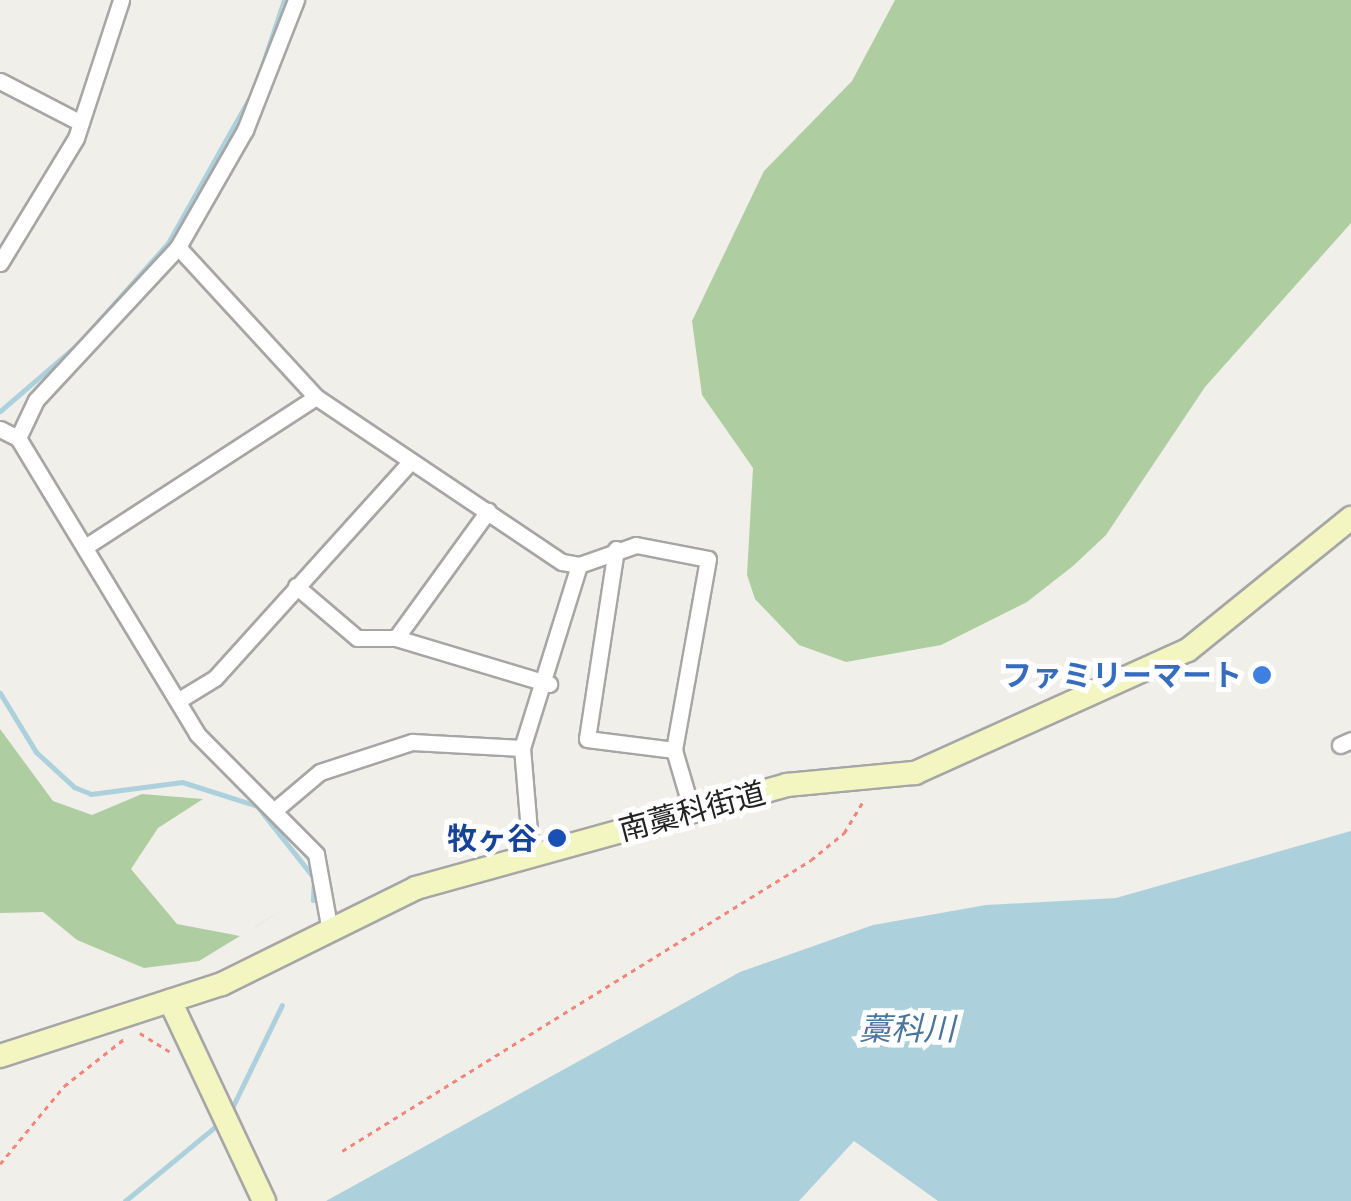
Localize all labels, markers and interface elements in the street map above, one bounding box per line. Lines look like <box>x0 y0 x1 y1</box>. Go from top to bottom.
place label: ファミリーマート <box>1002 657 1242 693</box>
marker: ファミリーマート <box>1251 664 1273 686</box>
street label: 南藁科街道 <box>615 774 769 848</box>
place label: 牧ヶ谷 <box>447 820 537 856</box>
marker: 牧ヶ谷 <box>546 827 568 849</box>
water label: 藁科川 <box>859 1010 955 1048</box>

